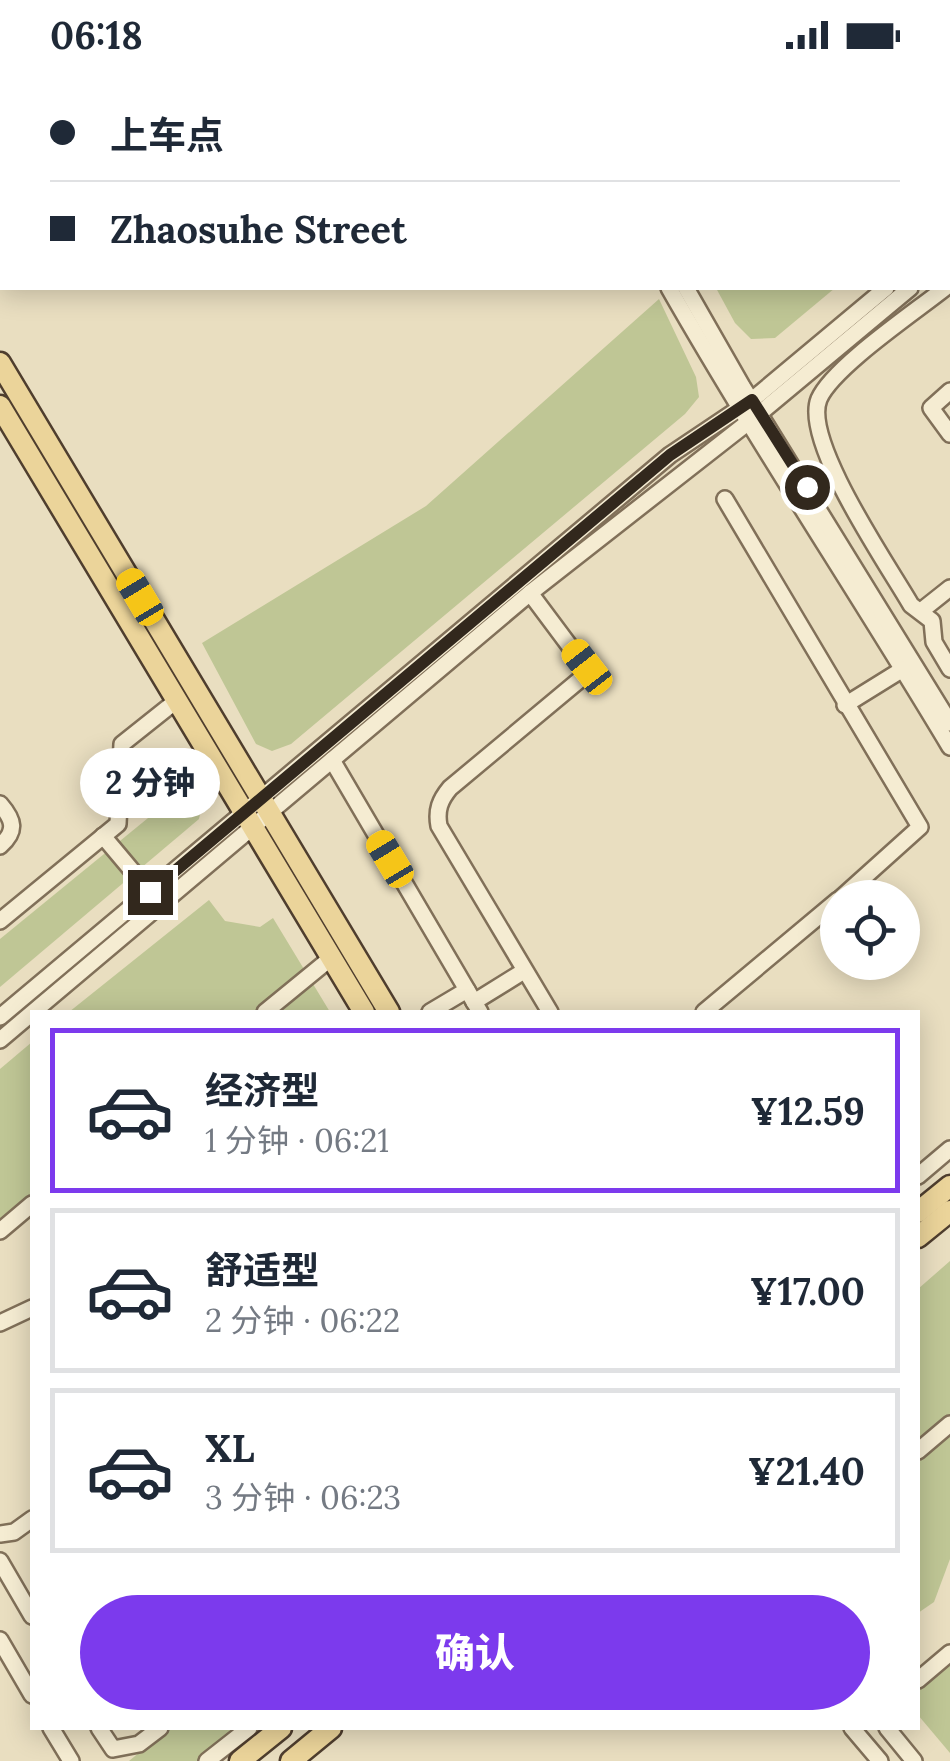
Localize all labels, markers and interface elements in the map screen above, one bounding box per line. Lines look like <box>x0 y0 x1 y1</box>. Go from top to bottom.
text: 06:18 <box>50 11 143 59</box>
text: 上车点 <box>110 111 224 159</box>
text: Zhaosuhe Street <box>110 205 407 253</box>
route start <box>785 465 830 510</box>
car <box>112 564 168 630</box>
car <box>557 634 617 700</box>
callout: 2 分钟 <box>80 747 220 817</box>
text: 2 分钟 <box>105 762 195 803</box>
car <box>362 826 418 892</box>
route end <box>128 870 173 915</box>
map controls <box>820 880 920 980</box>
button: locate <box>820 880 920 980</box>
icon: car <box>85 1066 175 1156</box>
text: 经济型 <box>205 1066 319 1114</box>
text: ¥12.59 <box>751 1087 865 1135</box>
text: 1 分钟 · 06:21 <box>205 1120 389 1161</box>
icon: car <box>85 1246 175 1336</box>
text: 舒适型 <box>205 1246 319 1294</box>
text: ¥17.00 <box>750 1267 865 1315</box>
text: 2 分钟 · 06:22 <box>205 1300 400 1341</box>
text: XL <box>205 1424 255 1472</box>
icon: car <box>85 1426 175 1516</box>
text: ¥21.40 <box>748 1447 865 1495</box>
text: 3 分钟 · 06:23 <box>205 1477 401 1518</box>
button: 确认 <box>80 1595 870 1710</box>

